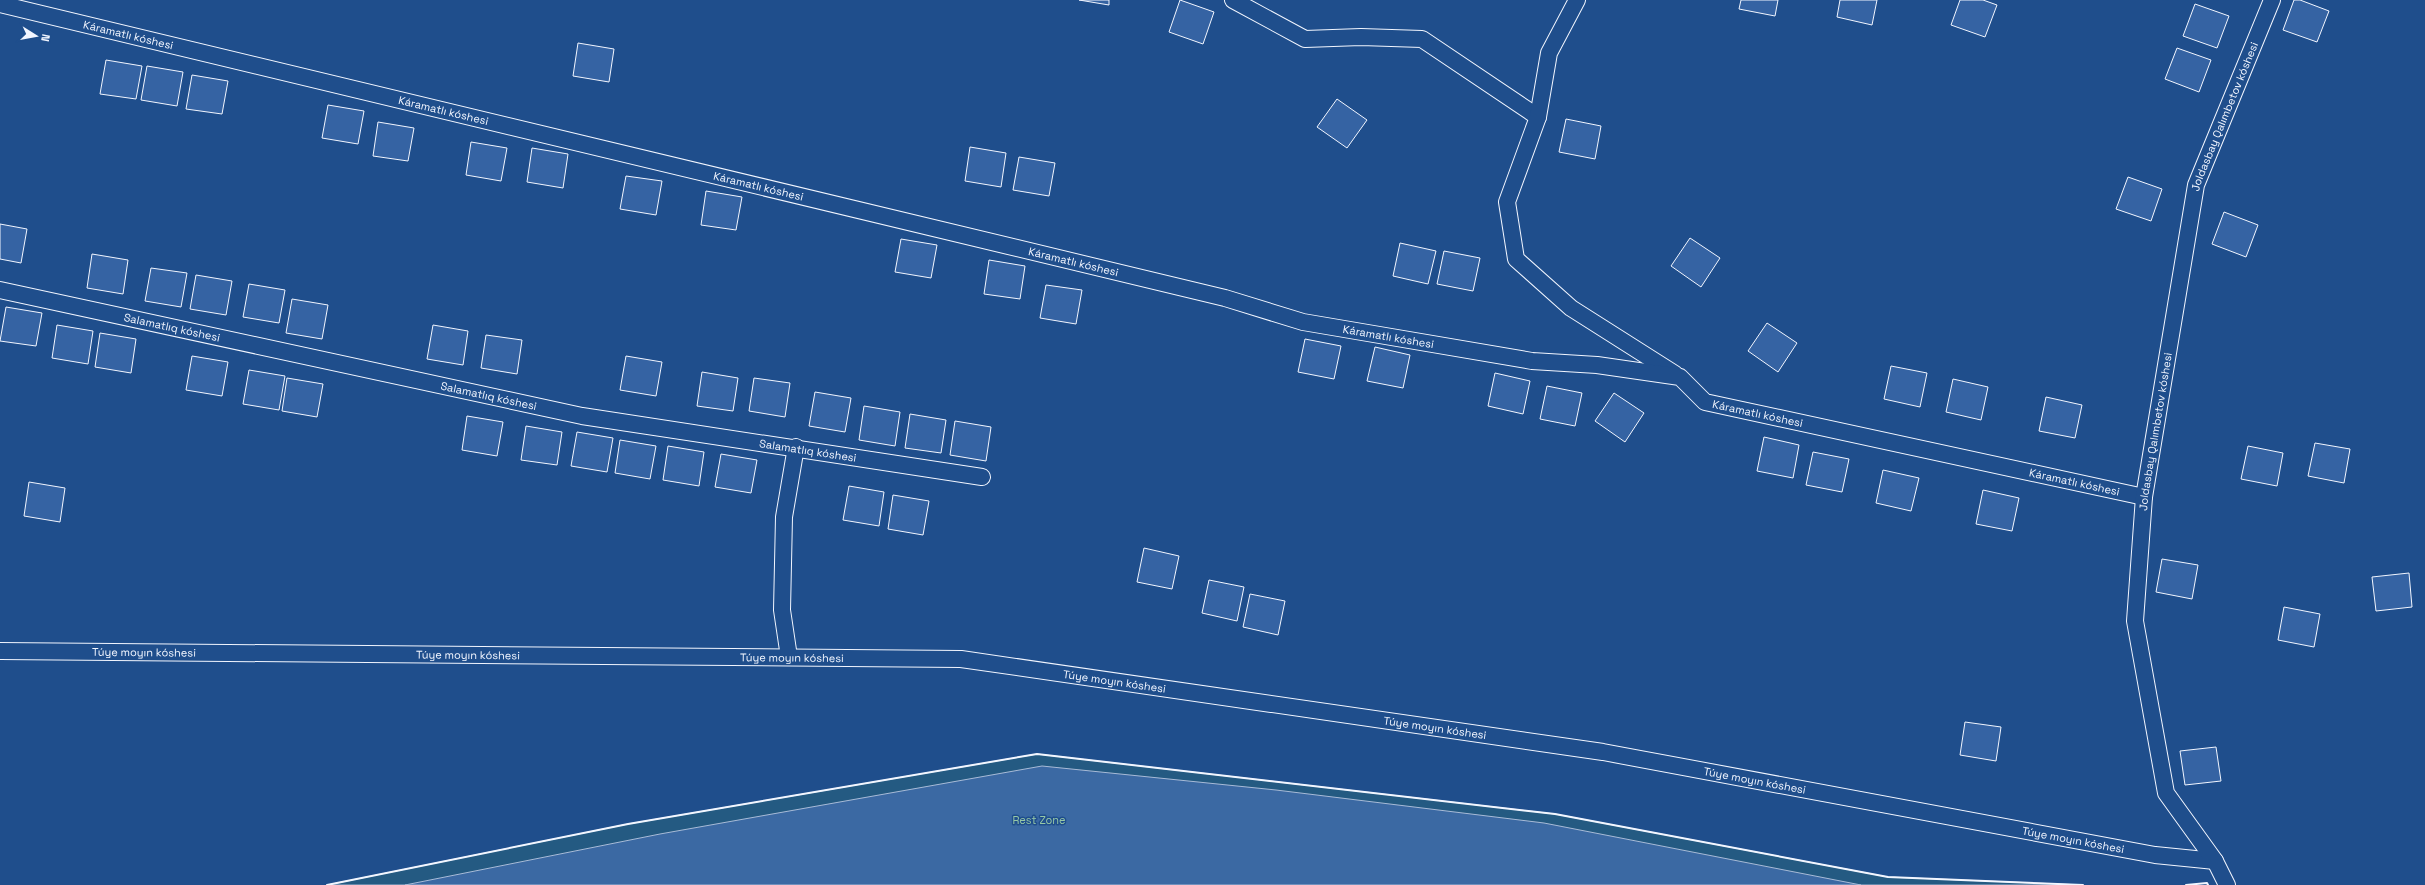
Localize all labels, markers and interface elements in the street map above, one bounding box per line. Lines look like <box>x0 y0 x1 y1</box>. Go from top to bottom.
north arrow <box>16 16 56 56</box>
street label: Káramatlı kóshesi <box>82 17 175 52</box>
text: N <box>38 33 53 43</box>
street label: Joldasbay Qalımbetov kóshesi <box>2188 40 2261 192</box>
street label: Káramatlı kóshesi <box>397 93 490 128</box>
street label: Káramatlı kóshesi <box>712 168 805 204</box>
street label: Káramatlı kóshesi <box>1027 244 1120 279</box>
street label: Salamatlıq kóshesi <box>123 310 222 345</box>
street label: Káramatlı kóshesi <box>1342 322 1435 351</box>
street label: Joldasbay Qalımbetov kóshesi <box>2136 351 2175 511</box>
street label: Salamatlıq kóshesi <box>439 379 538 413</box>
street label: Káramatlı kóshesi <box>1711 397 1805 430</box>
street label: Salamatlıq kóshesi <box>758 436 858 465</box>
street label: Káramatlı kóshesi <box>2028 465 2121 499</box>
street label: Túye moyın kóshesi <box>92 645 196 660</box>
street label: Túye moyın kóshesi <box>416 647 520 662</box>
street label: Túye moyın kóshesi <box>740 650 844 665</box>
street label: Túye moyın kóshesi <box>1062 667 1167 696</box>
street label: Túye moyın kóshesi <box>1383 713 1488 742</box>
street label: Túye moyın kóshesi <box>1702 764 1807 797</box>
park label: Rest Zone <box>1012 813 1066 827</box>
street label: Túye moyın kóshesi <box>2021 823 2126 856</box>

